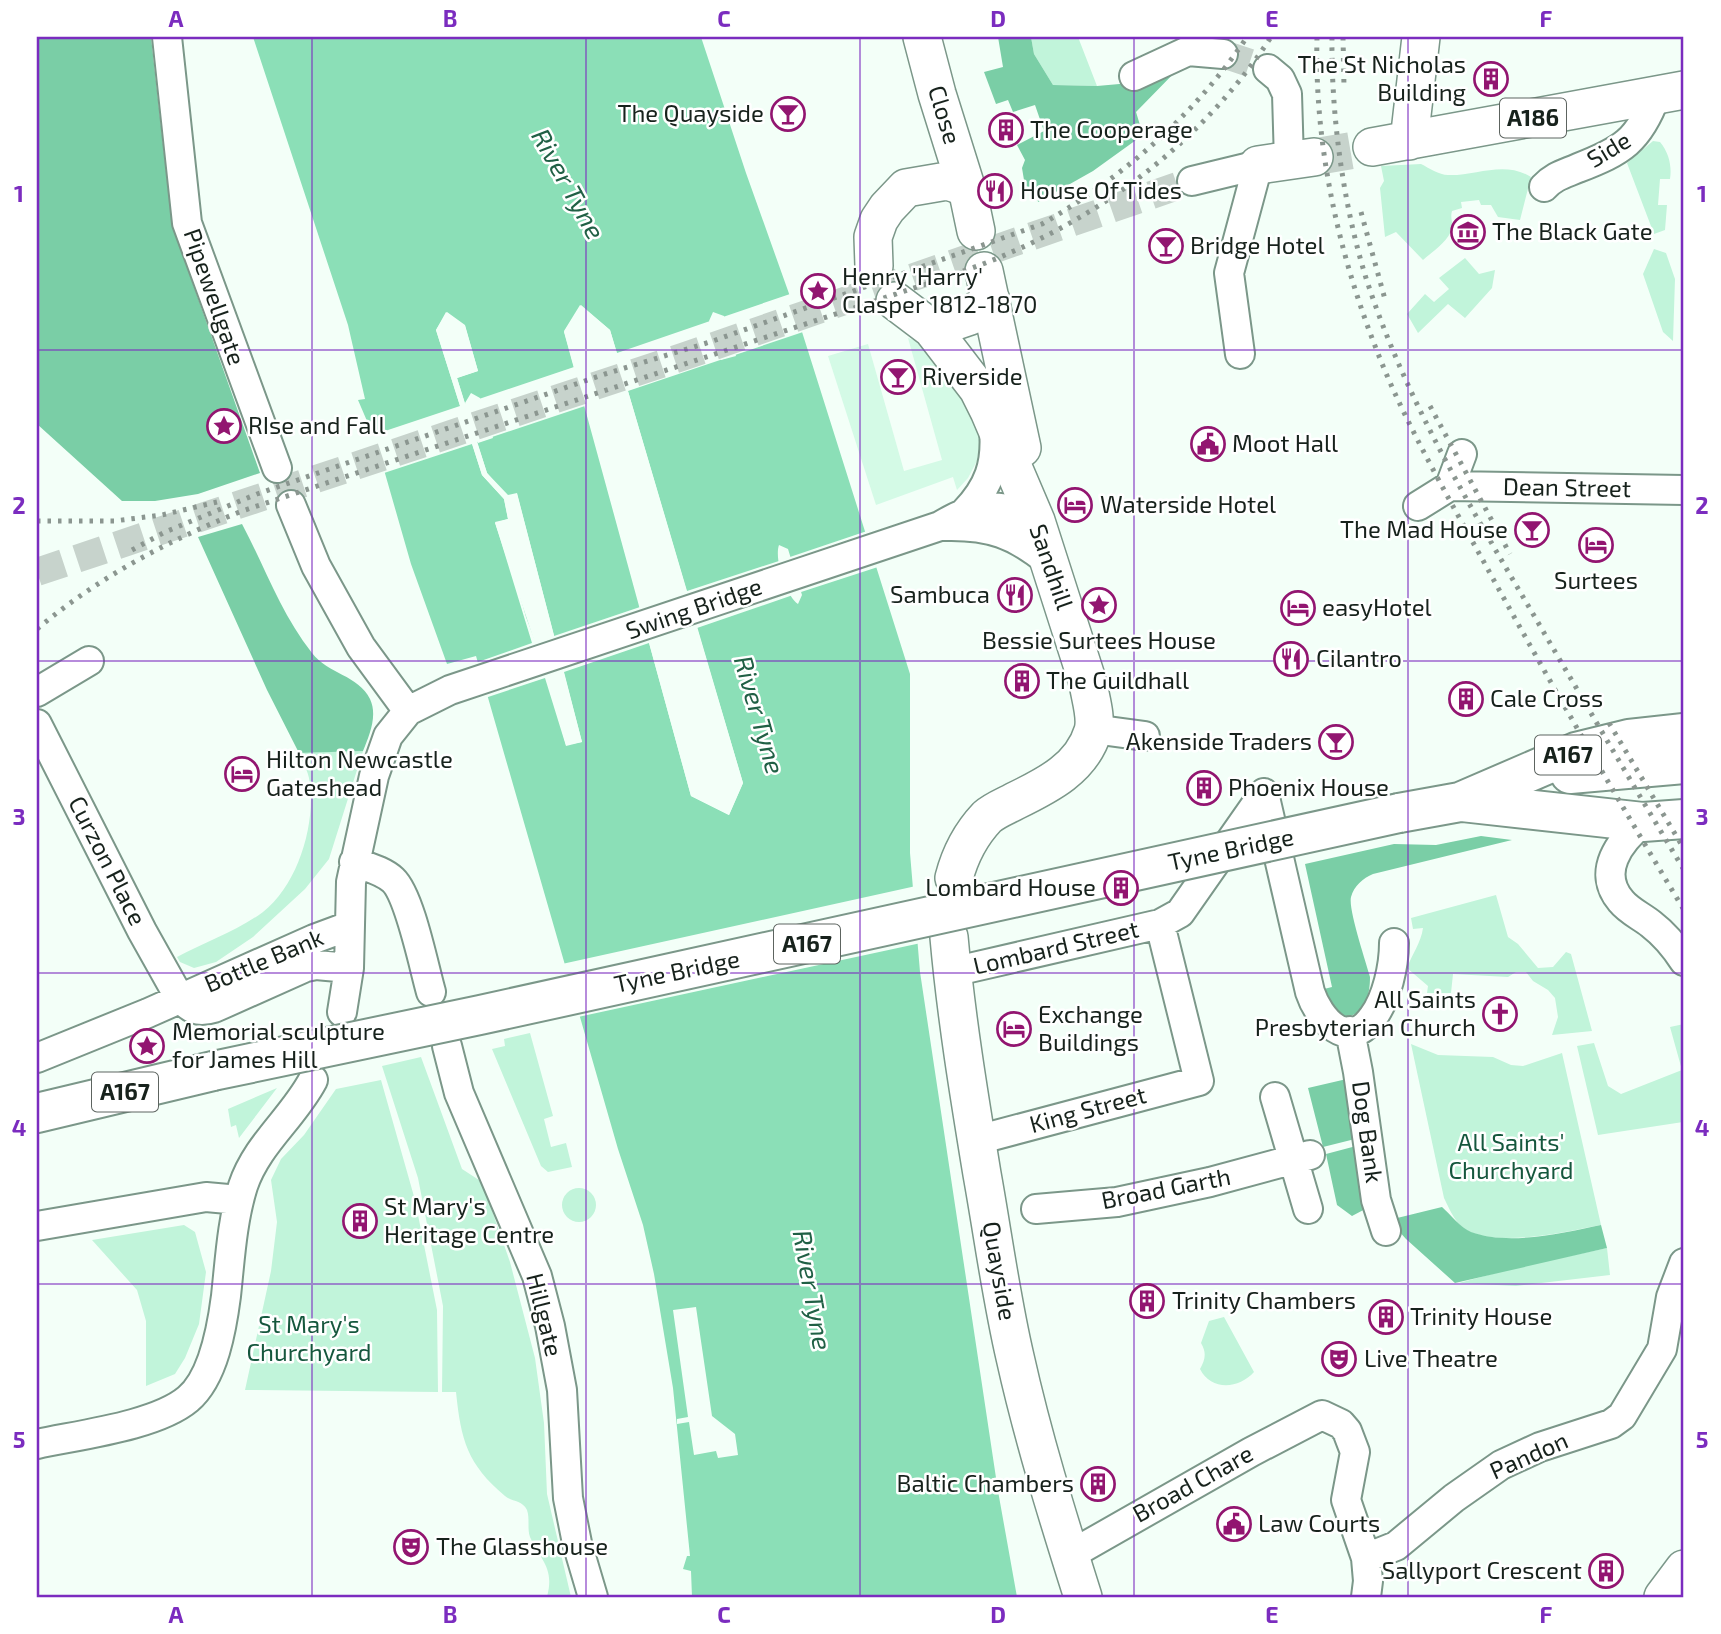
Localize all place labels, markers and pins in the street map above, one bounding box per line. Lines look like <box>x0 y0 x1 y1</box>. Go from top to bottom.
place label: The St Nicholas Building <box>1297 49 1466 106</box>
building icon: The St Nicholas Building <box>1472 60 1510 98</box>
bar icon: The Quayside <box>769 95 807 133</box>
place label: The Quayside <box>617 98 764 127</box>
building icon: The Cooperage <box>987 111 1025 149</box>
place label: The Cooperage <box>1030 114 1193 143</box>
restaurant icon: House Of Tides <box>976 172 1014 210</box>
place label: House Of Tides <box>1020 175 1182 204</box>
museum icon: The Black Gate <box>1449 213 1487 251</box>
place label: The Black Gate <box>1492 216 1653 245</box>
bar icon: Bridge Hotel <box>1147 227 1185 265</box>
place label: Bridge Hotel <box>1190 230 1325 259</box>
place label: Henry 'Harry' Clasper 1812-1870 <box>842 261 1038 318</box>
place icon: Henry 'Harry' Clasper 1812-1870 <box>799 272 837 310</box>
bar icon: Riverside <box>879 358 917 396</box>
place label: Riverside <box>922 361 1023 390</box>
place icon: RIse and Fall <box>205 407 243 445</box>
place label: RIse and Fall <box>248 410 386 439</box>
public building icon: Moot Hall <box>1189 425 1227 463</box>
place label: Moot Hall <box>1232 428 1338 457</box>
hotel icon: Waterside Hotel <box>1056 486 1094 524</box>
place label: Waterside Hotel <box>1100 489 1276 518</box>
bar icon: The Mad House <box>1513 511 1551 549</box>
place label: The Mad House <box>1340 514 1508 543</box>
hotel icon: Surtees <box>1577 526 1615 564</box>
place label: Surtees <box>1554 565 1638 594</box>
restaurant icon: Sambuca <box>996 576 1034 614</box>
place label: Sambuca <box>890 579 990 608</box>
place icon: Bessie Surtees House <box>1080 586 1118 624</box>
hotel icon: easyHotel <box>1279 589 1317 627</box>
place label: easyHotel <box>1322 592 1432 621</box>
place label: Bessie Surtees House <box>982 625 1216 654</box>
restaurant icon: Cilantro <box>1272 640 1310 678</box>
place label: Cilantro <box>1316 643 1402 672</box>
building icon: The Guildhall <box>1003 662 1041 700</box>
place label: The Guildhall <box>1046 665 1189 694</box>
building icon: Cale Cross <box>1447 680 1485 718</box>
place label: Cale Cross <box>1490 683 1603 712</box>
bar icon: Akenside Traders <box>1317 723 1355 761</box>
place label: Akenside Traders <box>1126 726 1312 755</box>
place label: Hilton Newcastle Gateshead <box>266 744 453 801</box>
hotel icon: Hilton Newcastle Gateshead <box>223 755 261 793</box>
building icon: Phoenix House <box>1185 769 1223 807</box>
place label: Phoenix House <box>1228 772 1389 801</box>
building icon: Lombard House <box>1102 869 1140 907</box>
place label: Lombard House <box>925 872 1096 901</box>
place label: All Saints Presbyterian Church <box>1255 984 1476 1041</box>
church icon: All Saints Presbyterian Church <box>1481 995 1519 1033</box>
place label: Exchange Buildings <box>1038 999 1143 1056</box>
hotel icon: Exchange Buildings <box>995 1010 1033 1048</box>
place label: Memorial sculpture for James Hill <box>172 1016 385 1073</box>
place icon: Memorial sculpture for James Hill <box>128 1027 166 1065</box>
place label: St Mary's Heritage Centre <box>384 1191 554 1248</box>
building icon: St Mary's Heritage Centre <box>341 1202 379 1240</box>
building icon: Trinity Chambers <box>1128 1282 1166 1320</box>
place label: Trinity Chambers <box>1172 1285 1356 1314</box>
building icon: Trinity House <box>1367 1298 1405 1336</box>
place label: Trinity House <box>1410 1301 1552 1330</box>
theatre icon: Live Theatre <box>1320 1340 1358 1378</box>
place label: Live Theatre <box>1364 1343 1498 1372</box>
building icon: Baltic Chambers <box>1079 1465 1117 1503</box>
place label: Baltic Chambers <box>897 1468 1074 1497</box>
public building icon: Law Courts <box>1215 1505 1253 1543</box>
place label: Law Courts <box>1258 1508 1380 1537</box>
theatre icon: The Glasshouse <box>392 1528 430 1566</box>
place label: The Glasshouse <box>436 1531 608 1560</box>
building icon: Sallyport Crescent <box>1587 1552 1625 1590</box>
place label: Sallyport Crescent <box>1382 1555 1582 1584</box>

